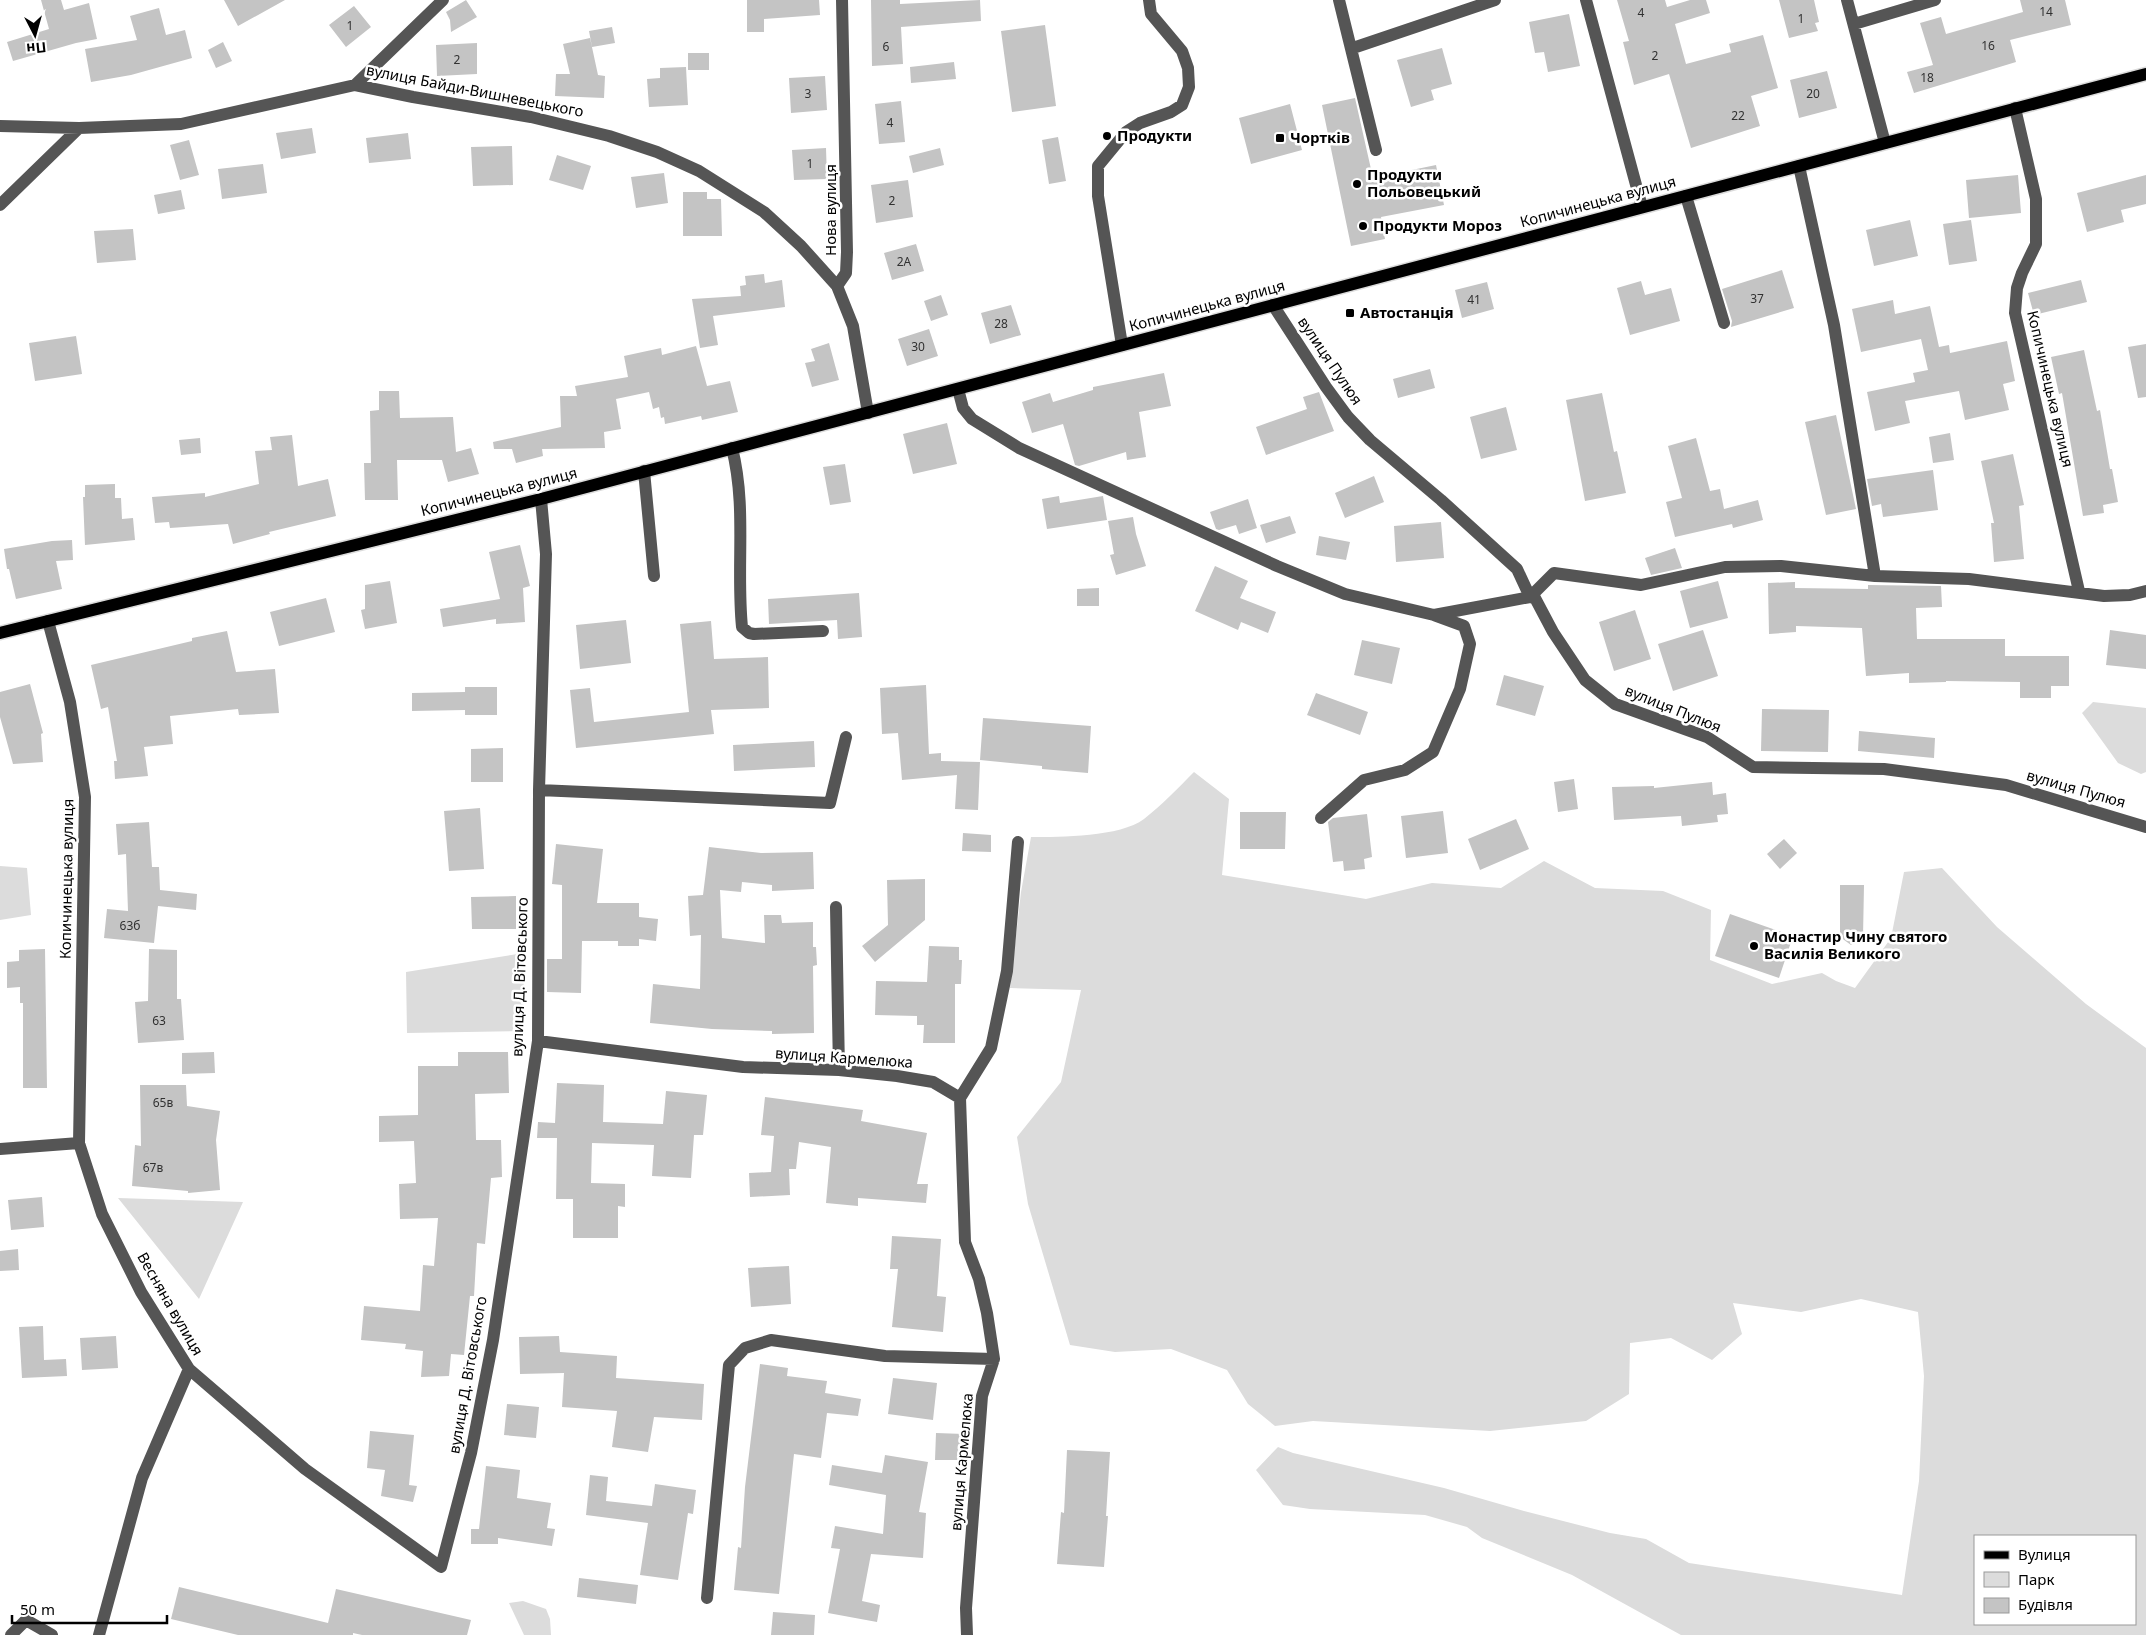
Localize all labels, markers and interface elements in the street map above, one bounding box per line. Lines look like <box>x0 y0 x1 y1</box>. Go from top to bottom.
house number: 14 <box>2039 3 2053 20</box>
house number: 4 <box>1638 4 1645 21</box>
north arrow <box>10 10 60 60</box>
house number: 1 <box>1798 10 1804 27</box>
house number: 1 <box>347 17 353 34</box>
house number: 16 <box>1981 37 1995 54</box>
text: Пн <box>26 38 47 59</box>
house number: 6 <box>883 38 890 55</box>
house number: 2 <box>1652 47 1659 64</box>
house number: 2 <box>454 51 461 68</box>
street label: вулиця Байди-Вишневецького <box>365 59 586 121</box>
house number: 18 <box>1920 69 1934 86</box>
house number: 3 <box>805 85 812 102</box>
house number: 20 <box>1806 85 1820 102</box>
house number: 22 <box>1731 107 1745 124</box>
house number: 4 <box>887 114 894 131</box>
place label: Продукти <box>1117 125 1192 145</box>
place label: Чортків <box>1290 127 1350 147</box>
marker: Продукти <box>1101 130 1113 142</box>
marker: Чортків <box>1274 132 1286 144</box>
house number: 1 <box>807 155 813 172</box>
street label: Нова вулиця <box>820 164 840 256</box>
place label: Продукти Польовецький <box>1367 164 1481 201</box>
street label: Копичинецька вулиця <box>1518 171 1678 231</box>
marker: Продукти Польовецький <box>1351 178 1363 190</box>
house number: 2 <box>889 192 896 209</box>
place label: Продукти Мороз <box>1373 215 1502 235</box>
marker: Продукти Мороз <box>1357 220 1369 232</box>
house number: 2А <box>897 253 912 270</box>
street label: Копичинецька вулиця <box>1127 275 1287 335</box>
house number: 37 <box>1750 290 1764 307</box>
house number: 41 <box>1467 291 1481 308</box>
place label: Автостанція <box>1360 302 1454 322</box>
marker: Автостанція <box>1344 307 1356 319</box>
street label: Копичинецька вулиця <box>2023 308 2079 469</box>
street label: вулиця Пулюя <box>1294 312 1368 408</box>
house number: 28 <box>994 315 1008 332</box>
house number: 30 <box>911 338 925 355</box>
street label: Копичинецька вулиця <box>419 462 579 520</box>
street label: вулиця Пулюя <box>1622 680 1725 736</box>
street label: вулиця Пулюя <box>2024 764 2128 812</box>
street label: Копичинецька вулиця <box>55 799 77 959</box>
street label: вулиця Д. Вітовського <box>506 897 532 1057</box>
house number: 63б <box>120 917 140 934</box>
place label: Монастир Чину святого Василія Великого <box>1764 926 1947 963</box>
marker: Монастир Чину святого Василія Великого <box>1748 940 1760 952</box>
house number: 63 <box>152 1012 166 1029</box>
street label: вулиця Кармелюка <box>774 1042 914 1072</box>
house number: 65в <box>153 1094 173 1111</box>
house number: 67в <box>143 1159 163 1176</box>
street label: Весняна вулиця <box>133 1248 208 1359</box>
street label: вулиця Д. Вітовського <box>443 1294 491 1455</box>
street label: вулиця Кармелюка <box>945 1392 977 1532</box>
legend <box>1974 1535 2136 1625</box>
text: Вулиця <box>2018 1544 2071 1564</box>
text: Парк <box>2018 1569 2054 1589</box>
scale bar <box>12 1592 168 1624</box>
text: Будівля <box>2018 1594 2073 1614</box>
text: 50 m <box>20 1599 55 1619</box>

